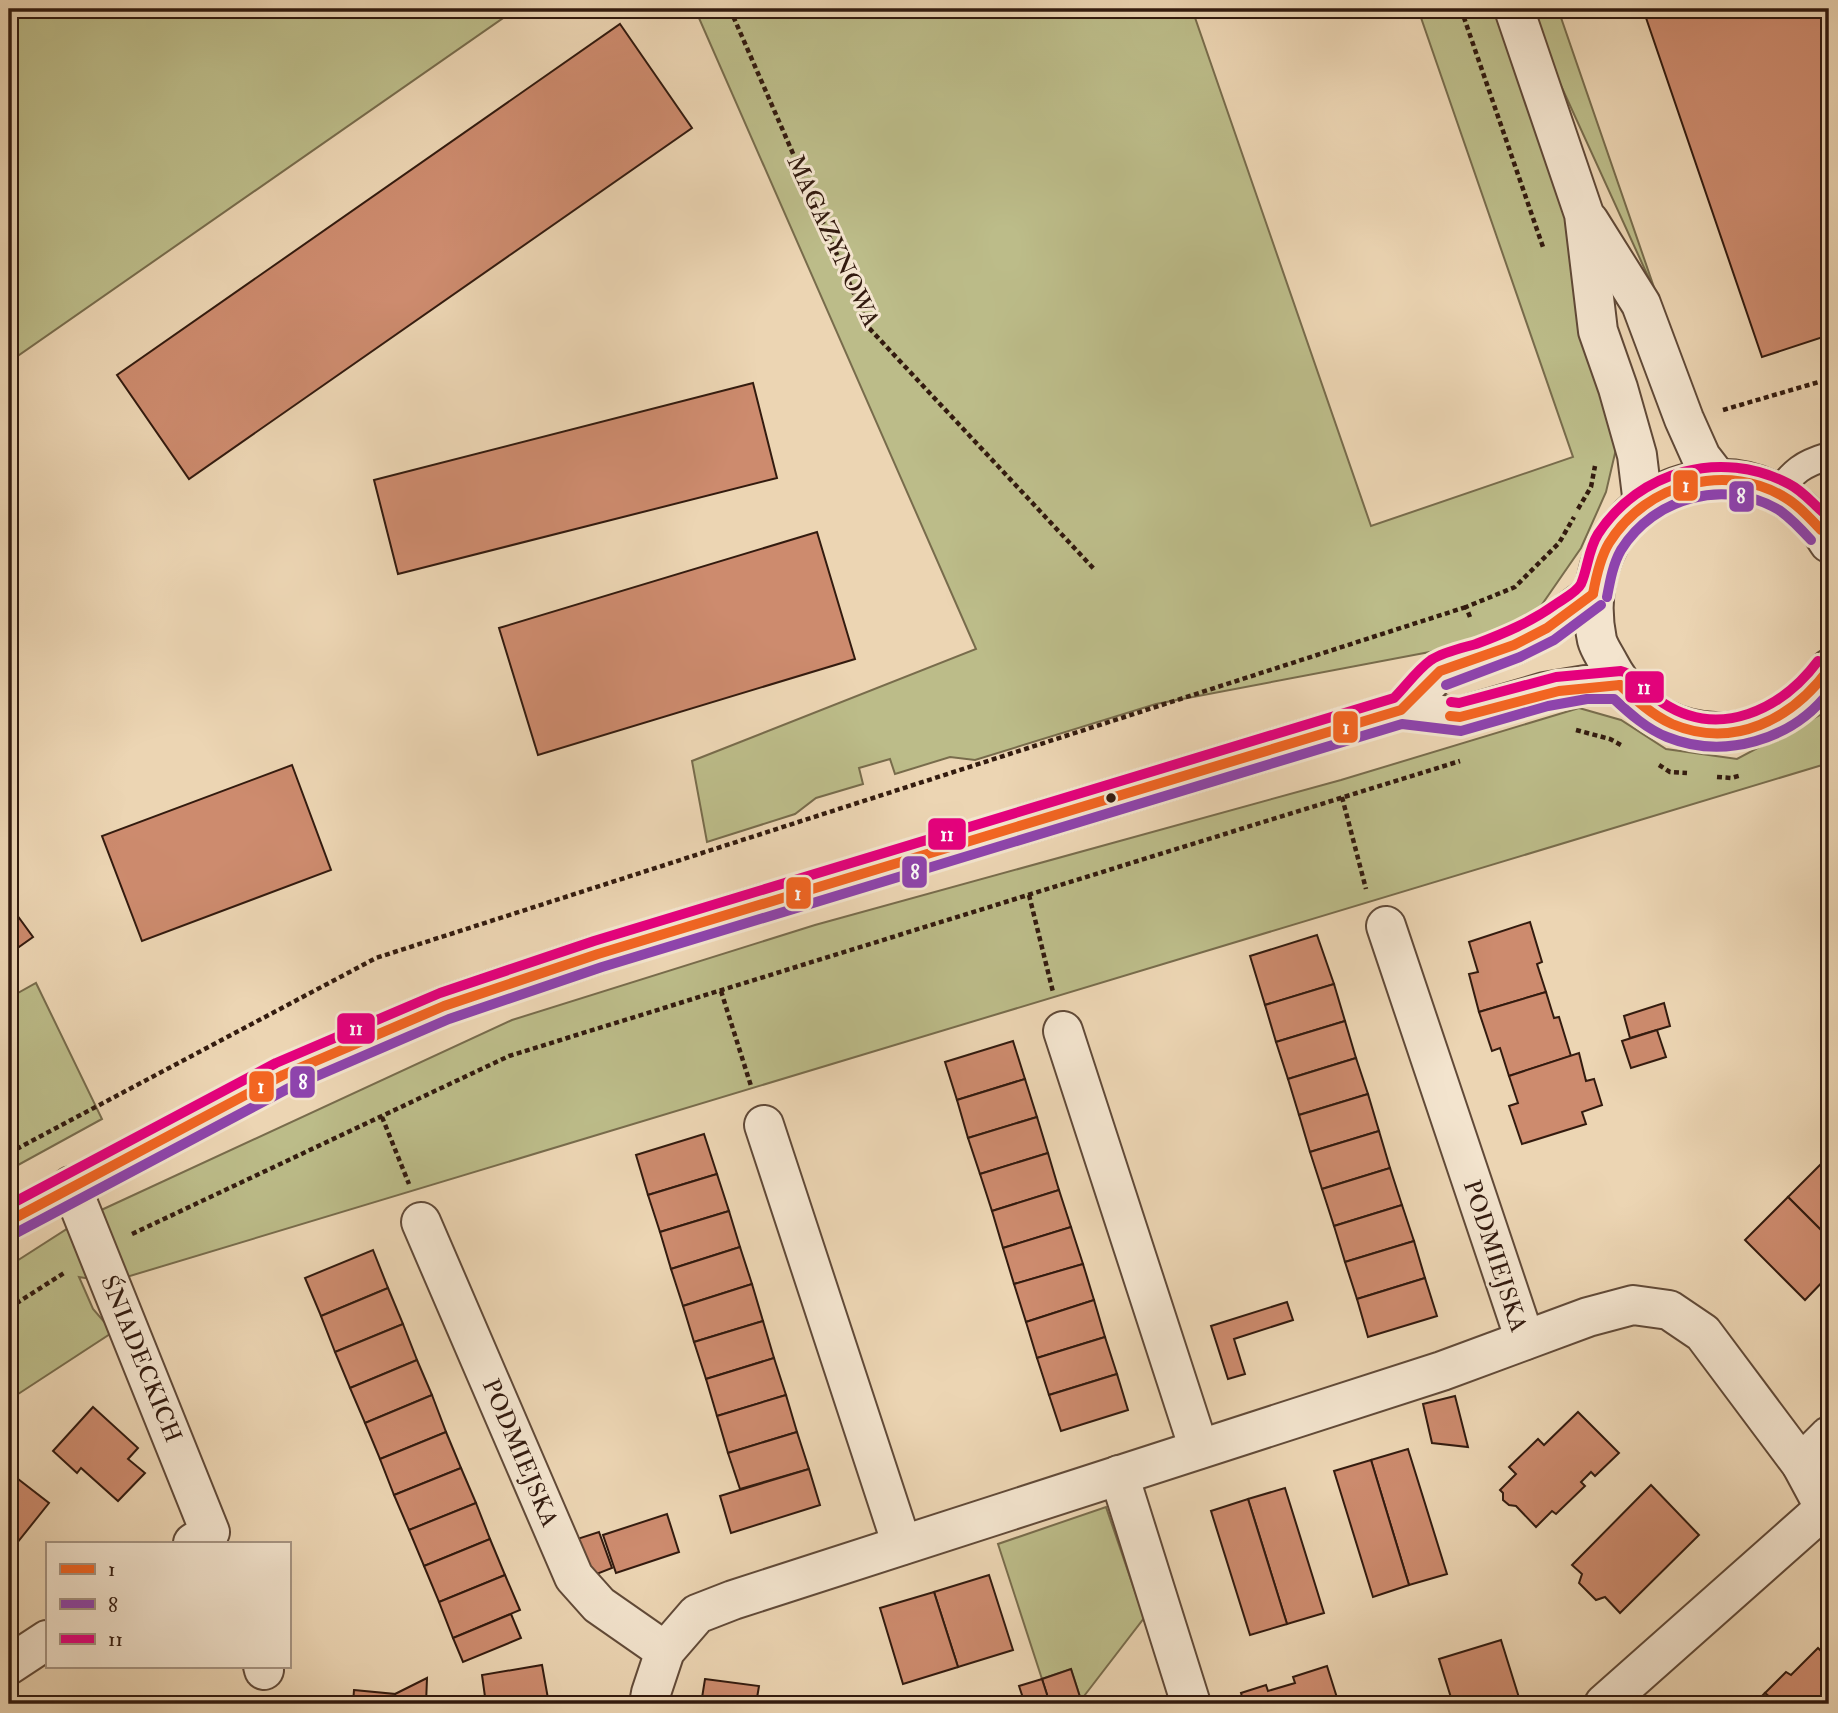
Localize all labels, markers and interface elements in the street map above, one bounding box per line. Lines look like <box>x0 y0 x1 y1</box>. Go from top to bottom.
street label: MAGAZYNOWA <box>780 150 886 332</box>
line badge: 1 <box>1672 469 1699 502</box>
text: 1 <box>1683 474 1690 498</box>
line badge: 8 <box>1728 480 1755 513</box>
text: 8 <box>1737 485 1746 509</box>
line badge: 11 <box>1624 670 1665 704</box>
text: 11 <box>1637 676 1651 700</box>
line badge: 1 <box>1332 710 1359 744</box>
text: 1 <box>1343 716 1350 740</box>
unlabelled marker <box>1104 791 1118 805</box>
line badge: 11 <box>927 817 967 851</box>
text: 11 <box>940 823 954 847</box>
line badge: 8 <box>901 855 928 889</box>
text: 8 <box>911 861 920 885</box>
line badge: 1 <box>785 876 812 910</box>
text: 1 <box>795 882 802 906</box>
line badge: 11 <box>336 1012 376 1045</box>
text: 11 <box>349 1017 363 1041</box>
line badge: 8 <box>289 1065 316 1099</box>
line badge: 1 <box>248 1070 275 1103</box>
text: 8 <box>299 1071 308 1095</box>
text: 1 <box>258 1075 265 1099</box>
street label: PODMIEJSKA <box>1456 1176 1534 1336</box>
street label: ŚNIADECKICH <box>93 1271 190 1447</box>
street label: PODMIEJSKA <box>475 1374 565 1532</box>
legend <box>46 1542 290 1668</box>
text: 1 <box>108 1556 116 1583</box>
text: 8 <box>108 1592 118 1619</box>
text: 11 <box>108 1626 123 1653</box>

